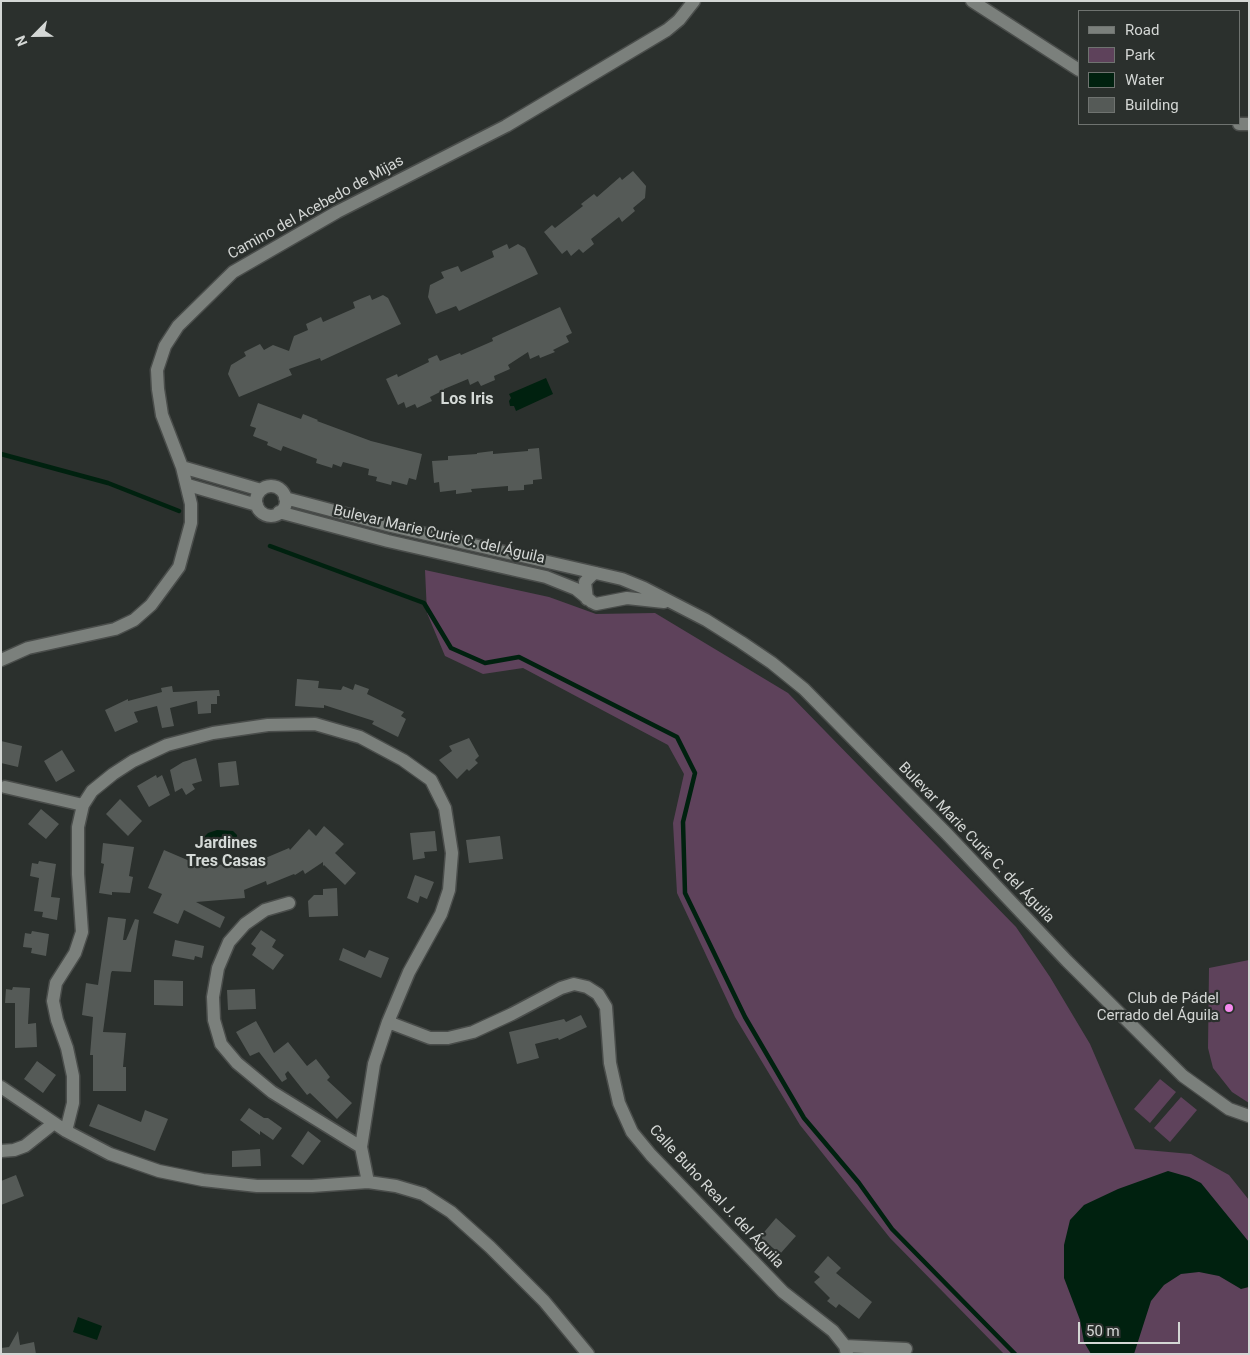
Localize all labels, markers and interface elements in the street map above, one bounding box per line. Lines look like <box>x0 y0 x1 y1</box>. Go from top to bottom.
north arrow <box>10 10 60 60</box>
legend <box>1078 10 1240 125</box>
text: Road <box>1125 21 1159 39</box>
text: N <box>12 33 30 49</box>
text: Park <box>1125 46 1155 64</box>
text: Water <box>1125 71 1164 89</box>
text: Building <box>1125 96 1179 114</box>
street label: Camino del Acebedo de Mijas <box>225 152 407 264</box>
district label: Los Iris <box>441 390 493 410</box>
street label: Bulevar Marie Curie C. del Águila <box>332 502 546 568</box>
street label: Bulevar Marie Curie C. del Águila <box>894 759 1058 927</box>
district label: Jardines Tres Casas <box>186 834 266 872</box>
place label: Club de Pádel Cerrado del Águila <box>1097 990 1219 1025</box>
marker: Club de Pádel Cerrado del Águila <box>1223 1002 1235 1014</box>
street label: Calle Buho Real J. del Águila <box>645 1122 787 1272</box>
scale bar <box>1080 1312 1182 1344</box>
text: 50 m <box>1086 1322 1120 1340</box>

